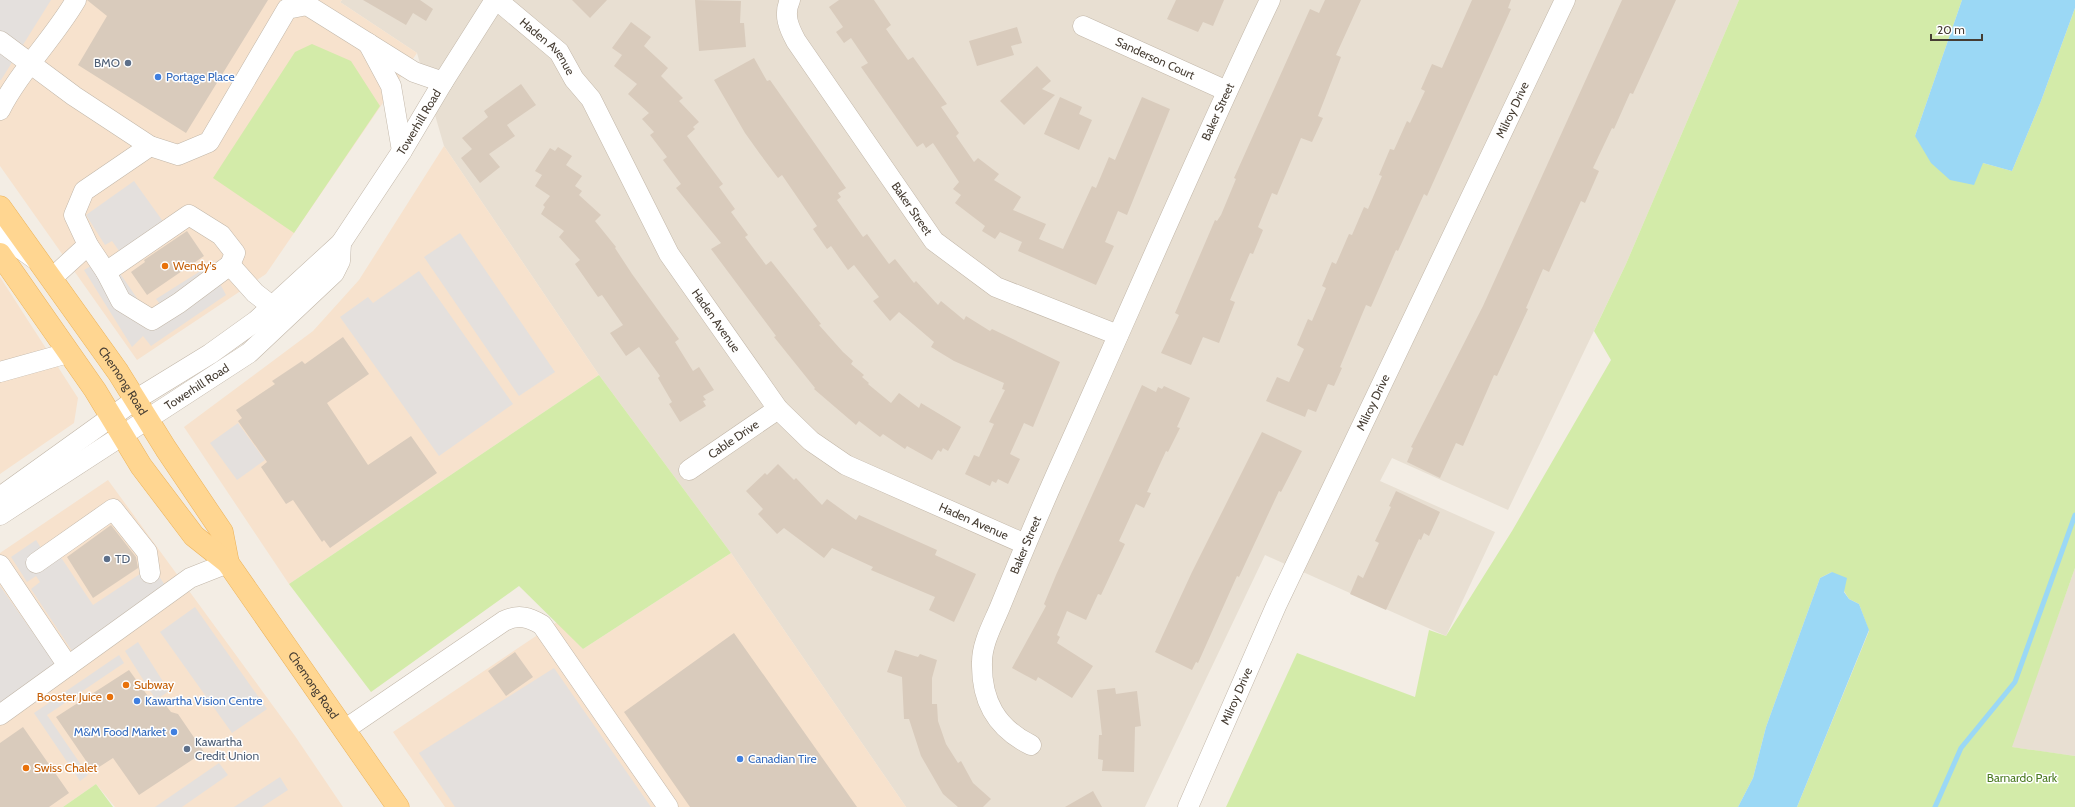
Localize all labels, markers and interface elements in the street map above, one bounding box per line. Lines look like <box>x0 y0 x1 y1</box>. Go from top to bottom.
street label: Haden Avenue <box>517 14 578 78</box>
scale bar <box>1931 16 1982 42</box>
text: 20 m <box>1937 22 1965 37</box>
street label: Sanderson Court <box>1113 34 1197 82</box>
place label: BMO <box>94 55 120 70</box>
marker: BMO <box>123 58 133 68</box>
place label: Portage Place <box>166 69 235 84</box>
marker: Portage Place <box>153 72 163 82</box>
street label: Milroy Drive <box>1492 79 1532 140</box>
street label: Baker Street <box>1198 80 1237 143</box>
street label: Towerhill Road <box>393 86 444 158</box>
street label: Baker Street <box>888 179 936 238</box>
place label: Wendy's <box>173 258 216 273</box>
marker: Wendy's <box>160 261 170 271</box>
street label: Haden Avenue <box>689 286 744 355</box>
street label: Chemong Road <box>95 344 151 418</box>
street label: Towerhill Road <box>162 360 232 413</box>
street label: Milroy Drive <box>1353 371 1393 433</box>
street label: Cable Drive <box>705 416 762 462</box>
street label: Haden Avenue <box>937 499 1011 543</box>
street label: Baker Street <box>1006 514 1044 576</box>
place label: TD <box>115 551 130 566</box>
marker: TD <box>102 554 112 564</box>
street label: Chemong Road <box>285 648 342 722</box>
street label: Milroy Drive <box>1217 665 1255 727</box>
place label: Subway <box>134 677 174 692</box>
marker: Subway <box>121 680 131 690</box>
place label: Booster Juice <box>37 689 102 704</box>
marker: Booster Juice <box>105 692 115 702</box>
place label: Kawartha Vision Centre <box>145 693 262 708</box>
marker: Kawartha Vision Centre <box>132 696 142 706</box>
place label: M&M Food Market <box>74 724 166 739</box>
marker: M&M Food Market <box>169 727 179 737</box>
place label: Kawartha Credit Union <box>195 734 259 763</box>
marker: Kawartha Credit Union <box>182 744 192 754</box>
place label: Canadian Tire <box>748 751 817 766</box>
marker: Canadian Tire <box>735 754 745 764</box>
place label: Swiss Chalet <box>34 760 97 775</box>
marker: Swiss Chalet <box>21 763 31 773</box>
park label: Barnardo Park <box>1987 770 2058 785</box>

